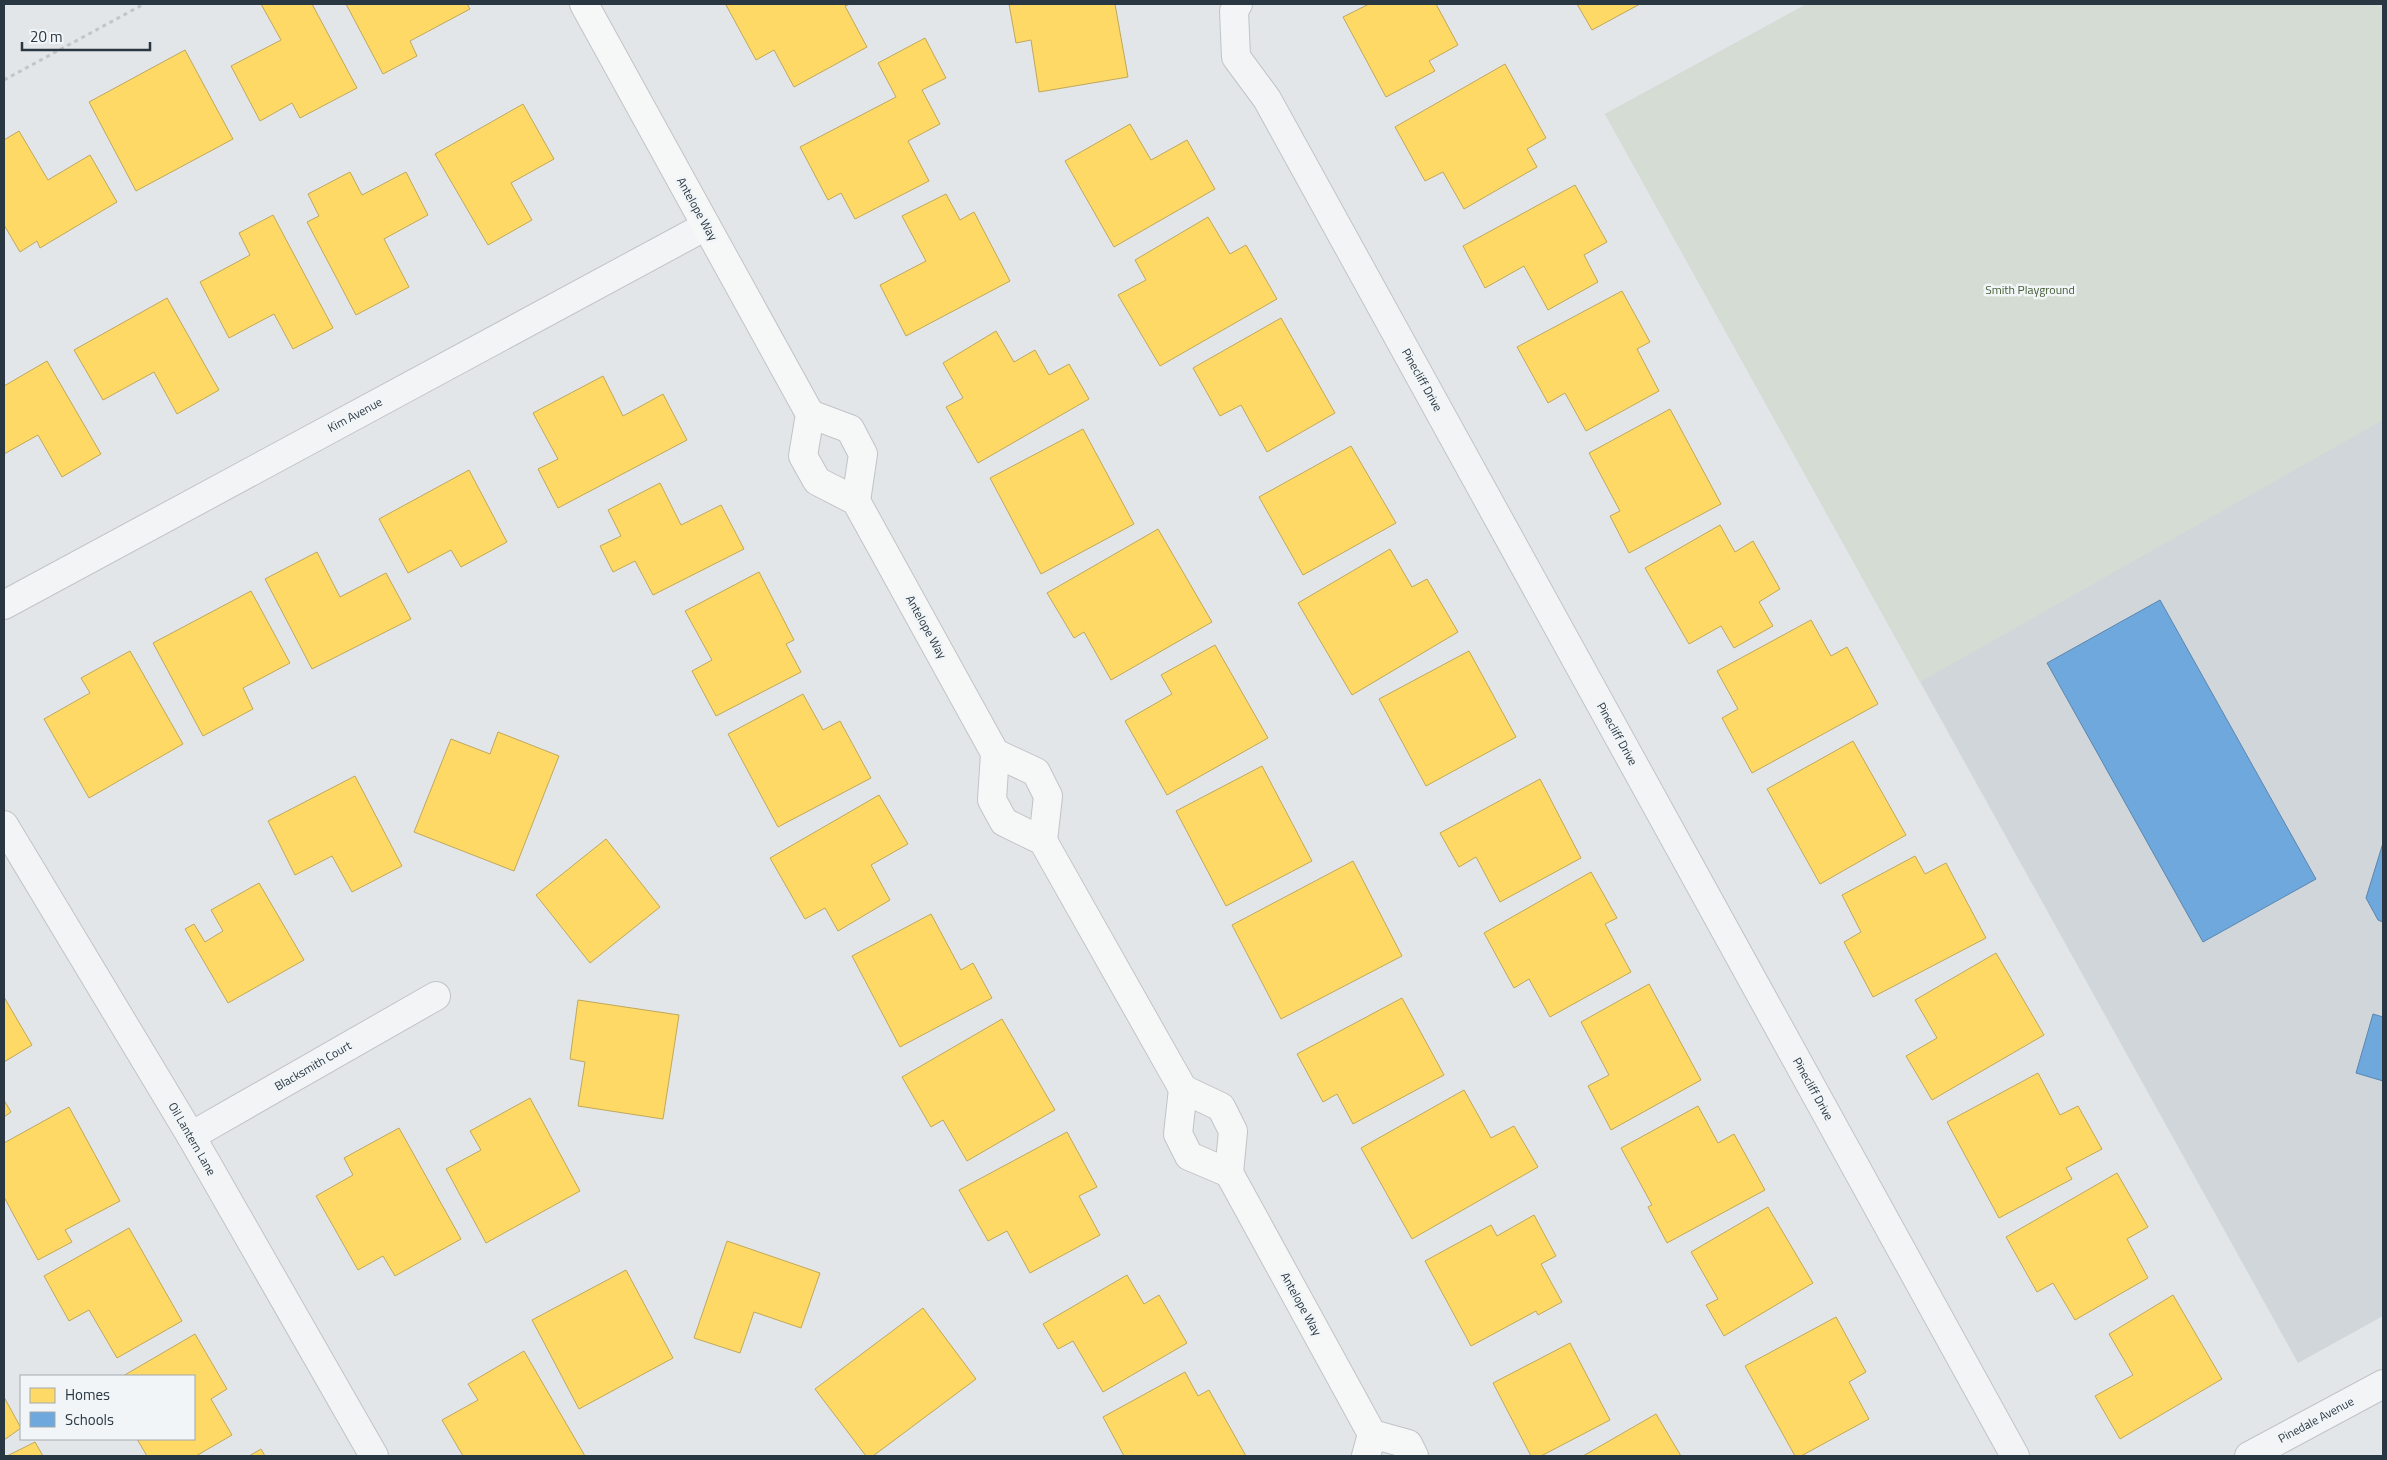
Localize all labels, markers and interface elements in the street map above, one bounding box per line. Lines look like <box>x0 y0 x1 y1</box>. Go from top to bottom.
scale bar <box>22 20 150 52</box>
text: 20 m <box>30 25 63 48</box>
street label: Antelope Way <box>672 173 723 244</box>
park label: Smith Playground <box>1985 280 2075 299</box>
street label: Pinecliff Drive <box>1397 345 1448 415</box>
street label: Kim Avenue <box>324 392 386 437</box>
street label: Antelope Way <box>901 591 952 662</box>
street label: Pinecliff Drive <box>1592 699 1643 769</box>
street label: Blacksmith Court <box>271 1035 355 1095</box>
street label: Pinecliff Drive <box>1788 1054 1839 1124</box>
street label: Oil Lantern Lane <box>164 1099 221 1179</box>
street label: Antelope Way <box>1276 1268 1327 1339</box>
legend <box>20 1375 195 1440</box>
text: Homes <box>65 1383 110 1406</box>
street label: Pinedale Avenue <box>2274 1392 2357 1448</box>
text: Schools <box>65 1408 114 1431</box>

